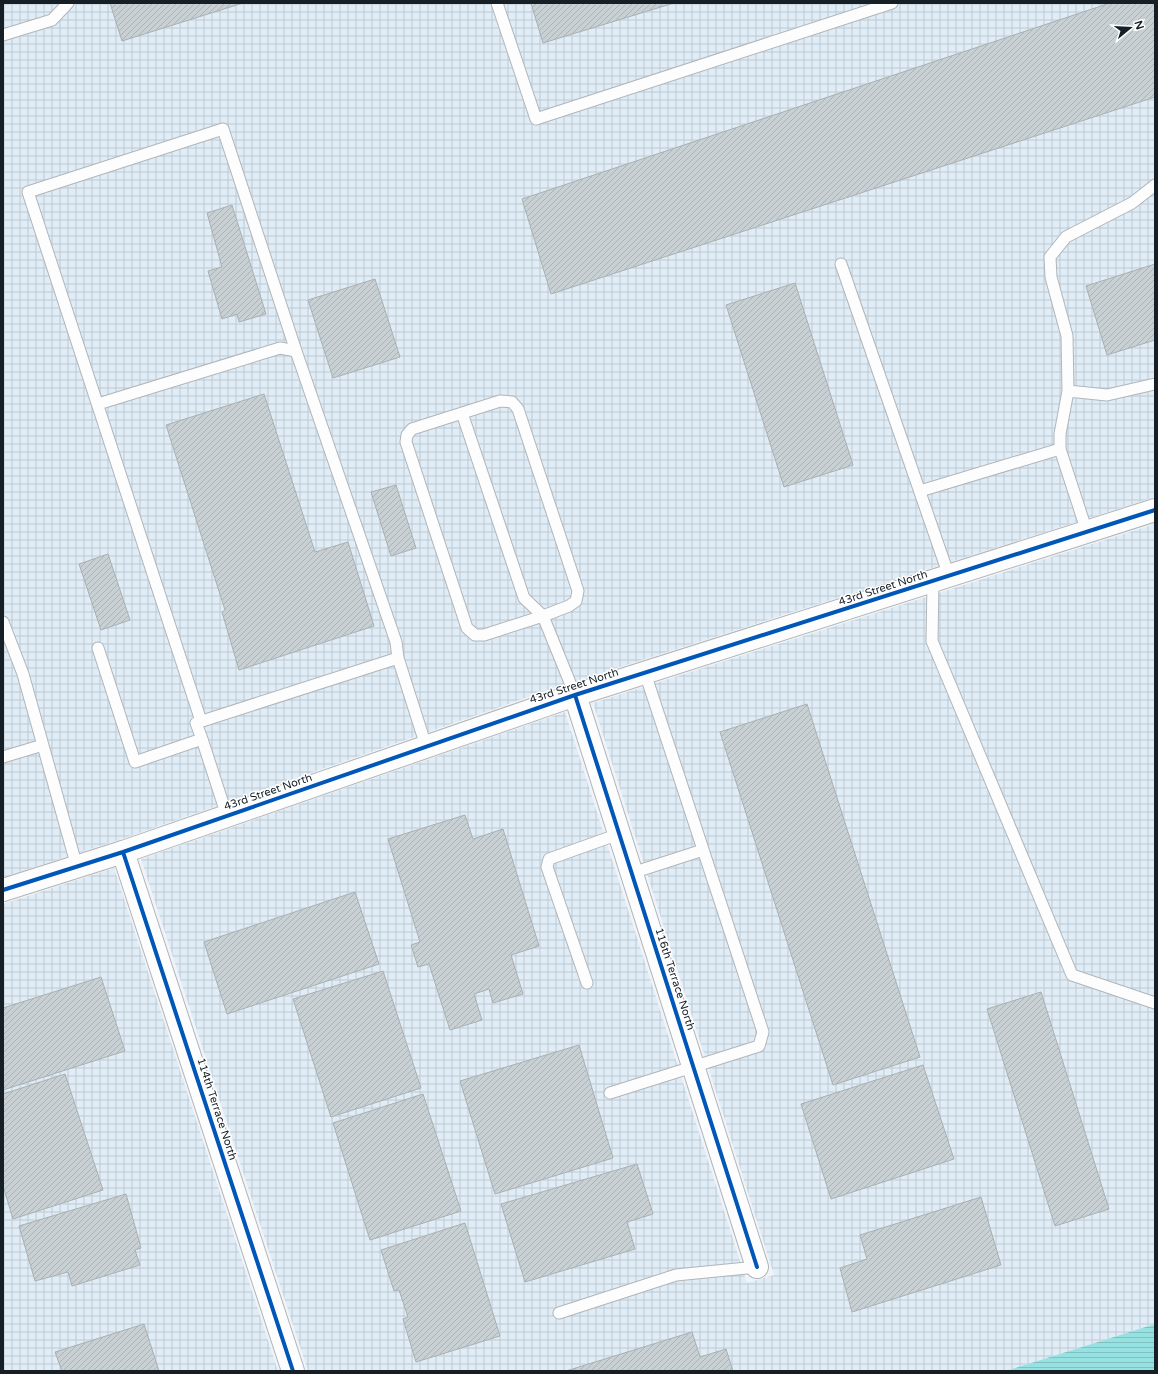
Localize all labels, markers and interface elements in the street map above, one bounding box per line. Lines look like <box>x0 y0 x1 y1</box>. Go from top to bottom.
north arrow <box>1110 8 1150 48</box>
text: N <box>1131 19 1147 31</box>
street label: 43rd Street North <box>837 568 929 608</box>
street label: 43rd Street North <box>528 666 620 706</box>
street label: 43rd Street North <box>222 771 314 813</box>
street label: 116th Terrace North <box>652 926 698 1032</box>
street label: 114th Terrace North <box>194 1056 240 1162</box>

